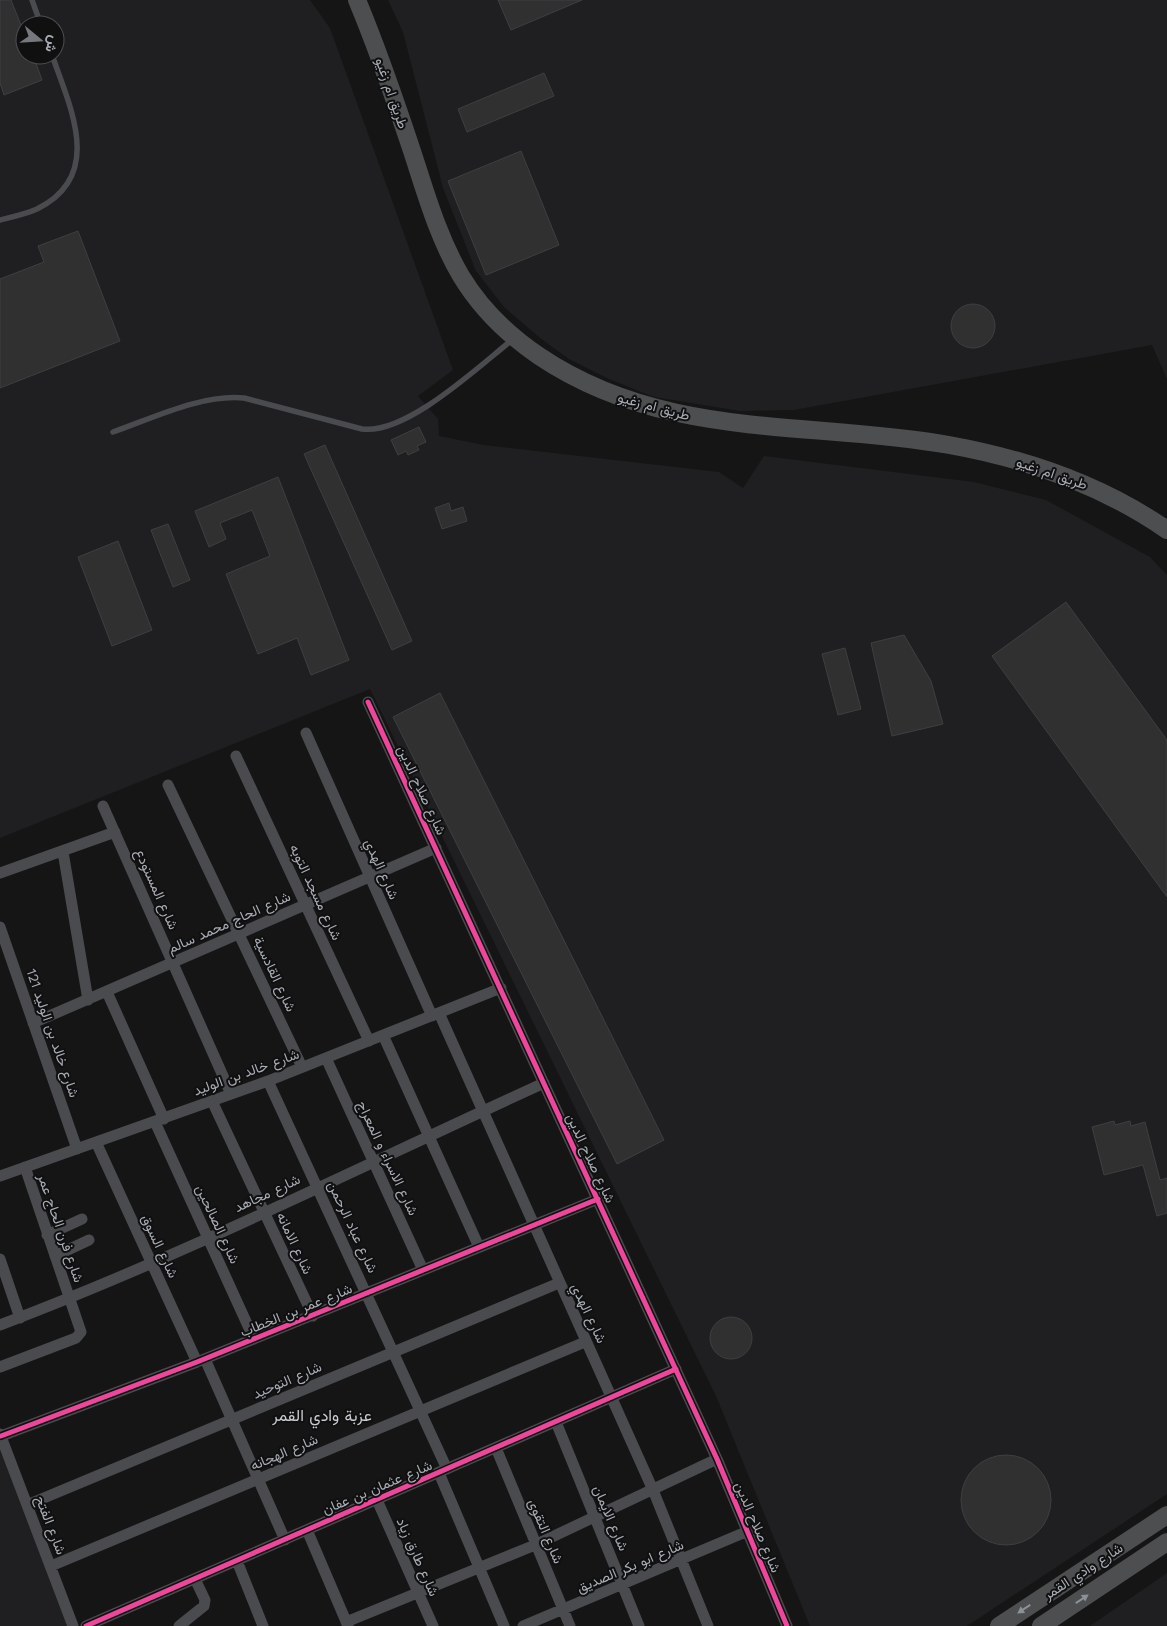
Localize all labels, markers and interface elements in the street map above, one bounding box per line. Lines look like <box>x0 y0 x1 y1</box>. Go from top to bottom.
north arrow <box>15 15 65 65</box>
text: ش <box>41 33 63 55</box>
street label: طريق ام زغيو <box>371 55 412 131</box>
street label: طريق ام زغيو <box>616 389 692 424</box>
street label: طريق ام زغيو <box>1014 453 1090 494</box>
street label: شارع صلاح الدين <box>392 743 450 839</box>
street label: شارع الهدي <box>358 836 402 903</box>
street label: شارع مسجد التوبه <box>284 842 345 944</box>
street label: شارع المستودع <box>129 846 182 933</box>
street label: شارع الحاج محمد سالم <box>165 888 294 959</box>
street label: شارع القادسية <box>248 934 299 1015</box>
street label: شارع خالد بن الوليد 121 <box>21 966 83 1100</box>
street label: شارع خالد بن الوليد <box>191 1045 302 1101</box>
street label: شارع الاسراء و المعراج <box>352 1098 422 1219</box>
street label: شارع صلاح الدين <box>561 1111 619 1207</box>
street label: شارع فرن الحاج عمر <box>32 1171 87 1285</box>
street label: شارع مجاهد <box>232 1171 304 1218</box>
street label: شارع عباد الرحمن <box>322 1179 381 1277</box>
street label: شارع الصالحين <box>190 1182 243 1267</box>
street label: شارع الامانه <box>271 1209 316 1278</box>
street label: شارع السوق <box>136 1212 182 1281</box>
street label: شارع عمر بن الخطاب <box>238 1280 356 1343</box>
street label: شارع الهدي <box>564 1280 610 1347</box>
street label: شارع التوحيد <box>250 1358 325 1404</box>
district label: عزبة وادي القمر <box>271 1406 372 1429</box>
street label: شارع الهجانه <box>248 1431 321 1476</box>
street label: شارع عثمان بن عفان <box>320 1457 435 1520</box>
street label: شارع صلاح الدين <box>729 1479 784 1576</box>
street label: شارع الايمان <box>587 1483 632 1554</box>
street label: شارع الفتح <box>30 1493 70 1558</box>
street label: شارع التقوى <box>522 1496 567 1567</box>
street label: شارع طارق زياد <box>391 1515 442 1600</box>
street label: شارع ابو بكر الصديق <box>574 1536 687 1599</box>
street label: شارع وادي القمر <box>1039 1539 1128 1607</box>
one-way arrow <box>1075 1594 1089 1604</box>
one-way arrow <box>1017 1605 1031 1614</box>

